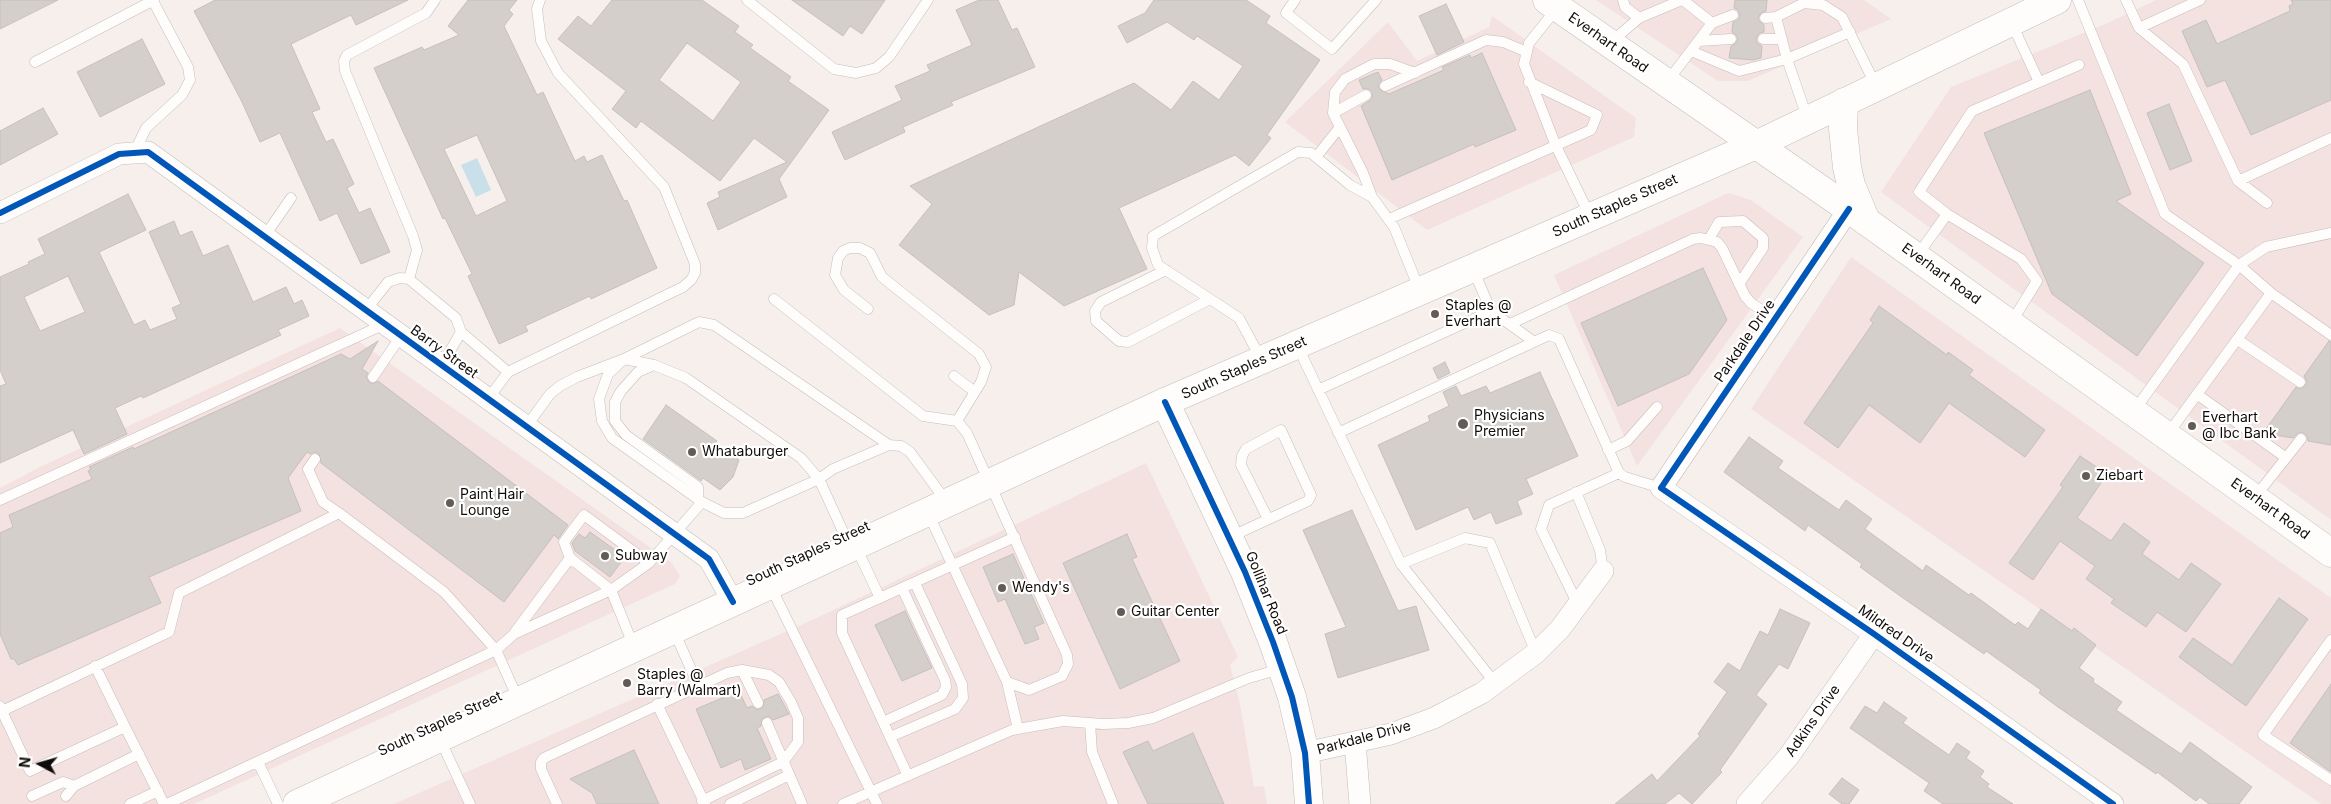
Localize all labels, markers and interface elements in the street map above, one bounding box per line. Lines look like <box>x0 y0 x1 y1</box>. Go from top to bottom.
street label: Everhart Road <box>1565 9 1651 77</box>
street label: South Staples Street <box>1550 171 1680 241</box>
street label: Everhart Road <box>1898 240 1984 308</box>
street label: Parkdale Drive <box>1711 296 1779 386</box>
place label: Staples @ Everhart <box>1445 298 1511 331</box>
marker: Staples @ Everhart <box>1429 308 1441 320</box>
street label: Barry Street <box>407 322 481 382</box>
street label: South Staples Street <box>1179 333 1309 403</box>
place label: Physicians Premier <box>1474 408 1545 441</box>
place label: Everhart @ Ibc Bank <box>2202 410 2277 442</box>
marker: Physicians Premier <box>1456 417 1470 431</box>
marker: Everhart @ Ibc Bank <box>2186 420 2198 432</box>
place label: Whataburger <box>702 444 788 460</box>
marker: Whataburger <box>686 446 698 458</box>
place label: Ziebart <box>2096 468 2143 484</box>
marker: Ziebart <box>2080 470 2092 482</box>
street label: Everhart Road <box>2227 475 2313 543</box>
place label: Paint Hair Lounge <box>460 487 524 520</box>
marker: Paint Hair Lounge <box>444 497 456 509</box>
street label: South Staples Street <box>743 518 873 590</box>
place label: Subway <box>615 548 668 564</box>
street label: Gollihar Road <box>1242 549 1290 637</box>
marker: Subway <box>599 550 611 562</box>
place label: Wendy's <box>1012 580 1070 596</box>
marker: Wendy's <box>996 582 1008 594</box>
street label: Mildred Drive <box>1855 602 1937 666</box>
place label: Guitar Center <box>1131 604 1219 620</box>
marker: Guitar Center <box>1115 606 1127 618</box>
place label: Staples @ Barry (Walmart) <box>637 667 742 700</box>
marker: Staples @ Barry (Walmart) <box>621 677 633 689</box>
street label: Adkins Drive <box>1782 682 1844 760</box>
street label: South Staples Street <box>375 688 505 760</box>
street label: Parkdale Drive <box>1315 717 1413 759</box>
north arrow <box>15 739 65 789</box>
text: N <box>16 756 34 769</box>

